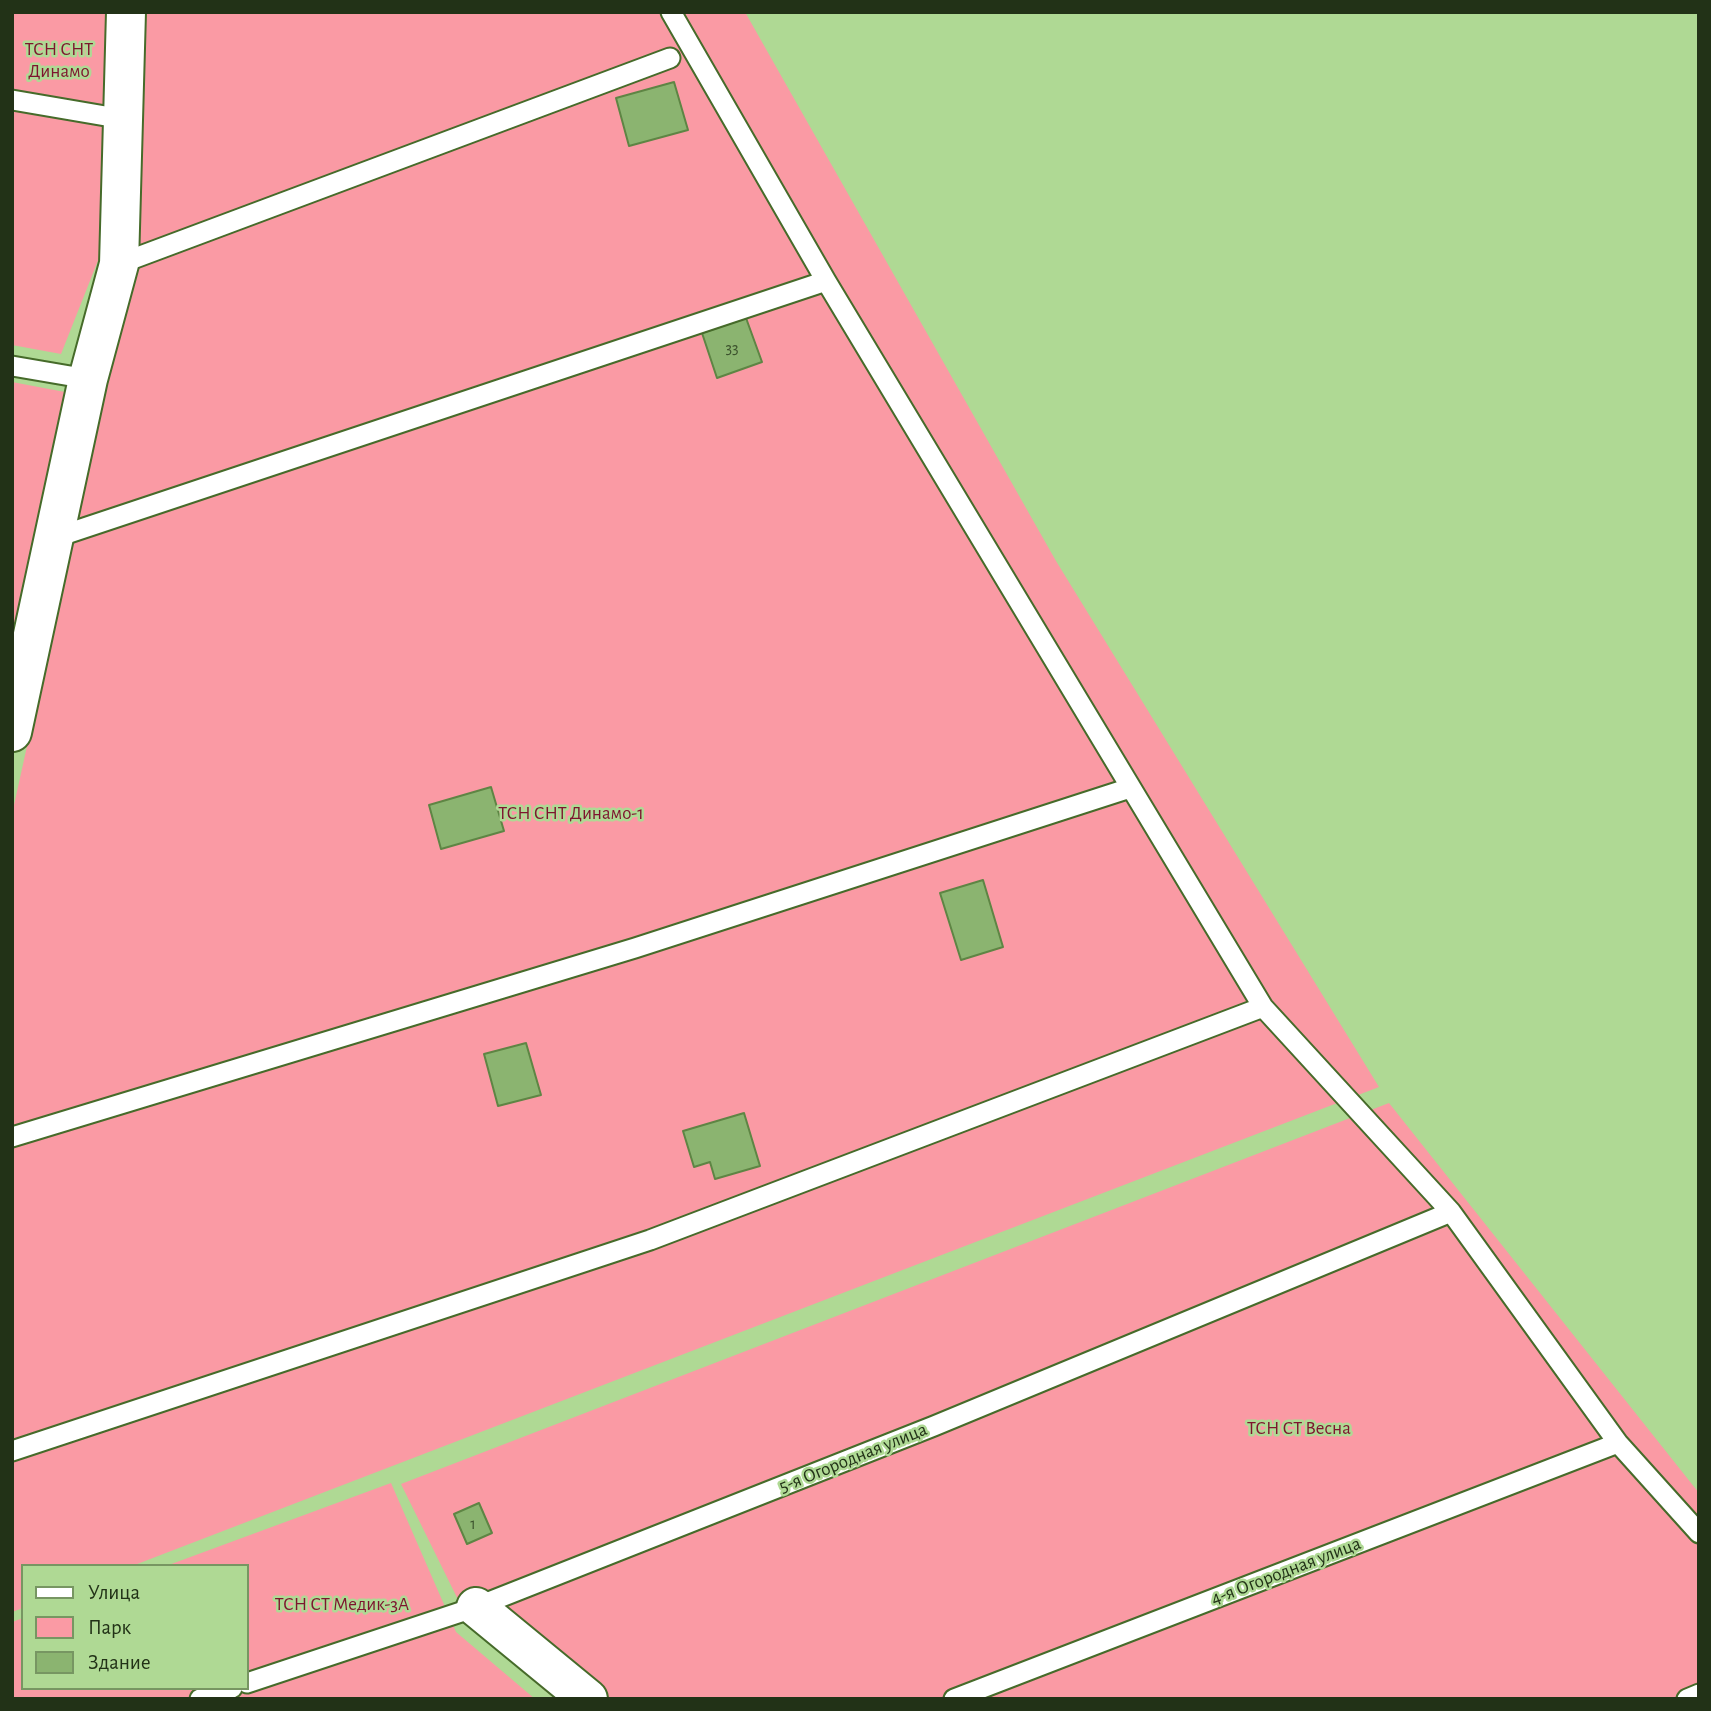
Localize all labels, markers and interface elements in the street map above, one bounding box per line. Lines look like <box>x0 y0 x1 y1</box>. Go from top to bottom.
park label: ТСН СНТ Динамо <box>25 38 93 82</box>
house number: 33 <box>725 338 739 358</box>
park label: ТСН СНТ Динамо-1 <box>498 802 644 824</box>
park label: ТСН СТ Весна <box>1247 1417 1351 1439</box>
street label: 5-я Огородная улица <box>776 1418 930 1498</box>
house number: 1 <box>470 1514 476 1534</box>
street label: 4-я Огородная улица <box>1208 1532 1364 1610</box>
legend <box>21 1564 248 1690</box>
text: Улица <box>88 1582 140 1603</box>
park label: ТСН СТ Медик-3А <box>275 1593 409 1615</box>
text: Парк <box>88 1617 131 1638</box>
text: Здание <box>88 1652 151 1673</box>

